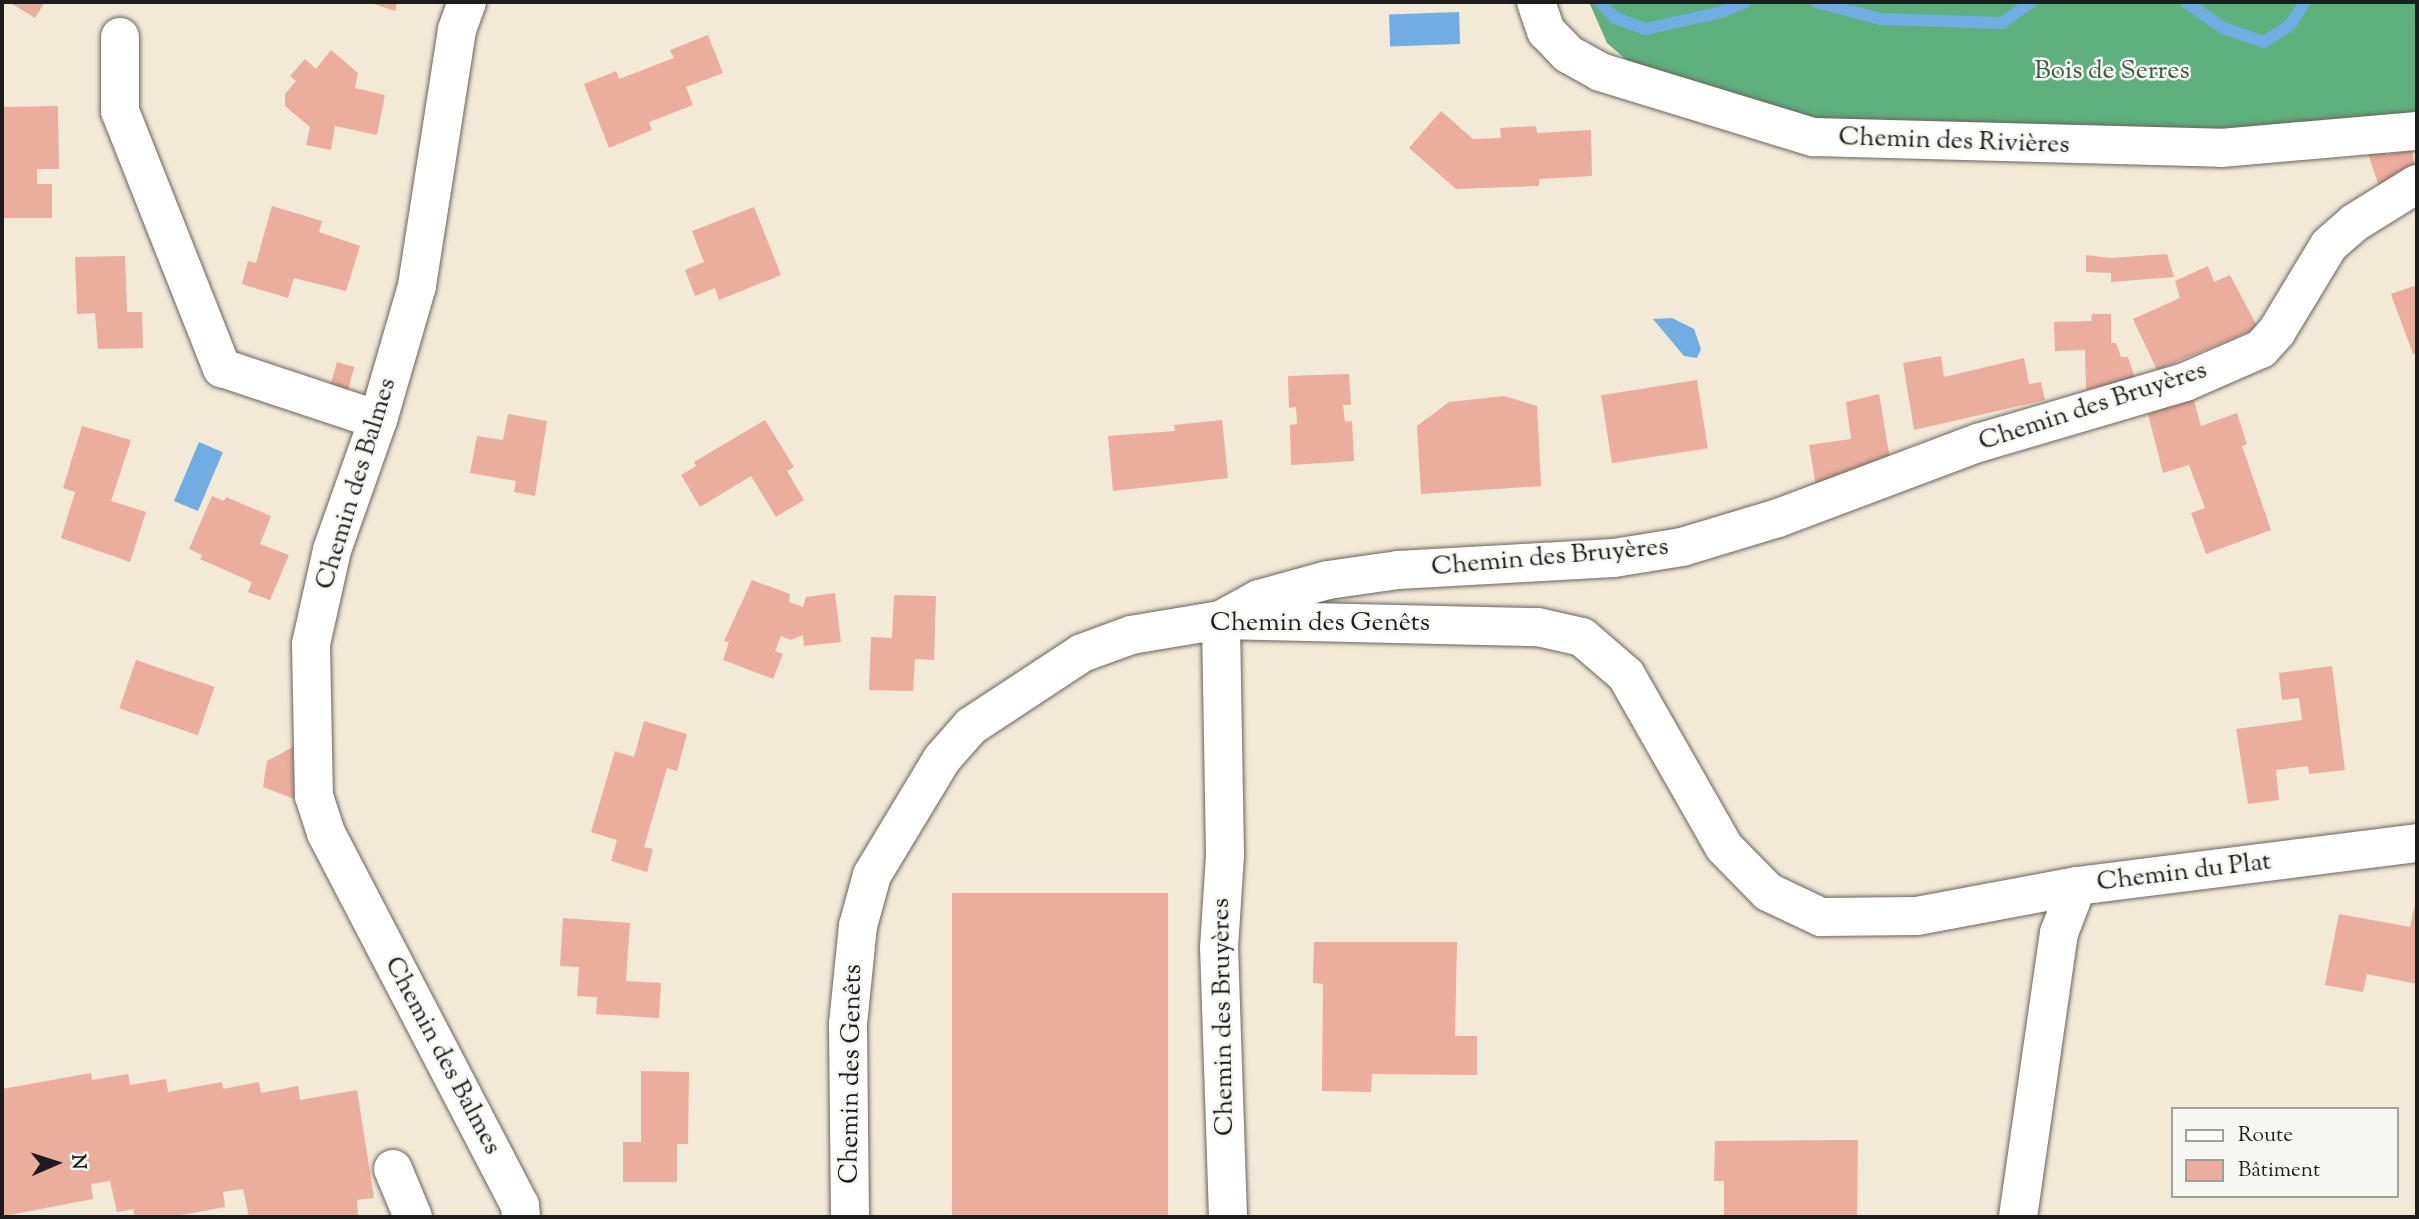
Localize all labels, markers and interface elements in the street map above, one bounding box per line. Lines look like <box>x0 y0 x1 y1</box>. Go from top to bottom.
park label: Bois de Serres <box>2034 56 2190 88</box>
street label: Chemin des Rivières <box>1838 122 2070 162</box>
street label: Chemin des Bruyères <box>1975 355 2211 459</box>
street label: Chemin des Balmes <box>310 375 404 593</box>
street label: Chemin des Bruyères <box>1430 532 1670 584</box>
street label: Chemin des Genêts <box>1210 608 1430 640</box>
street label: Chemin du Plat <box>2095 847 2273 899</box>
street label: Chemin des Bruyères <box>1206 898 1242 1136</box>
street label: Chemin des Balmes <box>377 952 507 1160</box>
street label: Chemin des Genêts <box>834 964 870 1184</box>
legend <box>2170 1107 2398 1198</box>
text: Route <box>2238 1121 2293 1151</box>
north arrow <box>21 1128 91 1198</box>
text: N <box>64 1154 91 1170</box>
text: Bâtiment <box>2238 1156 2320 1186</box>

